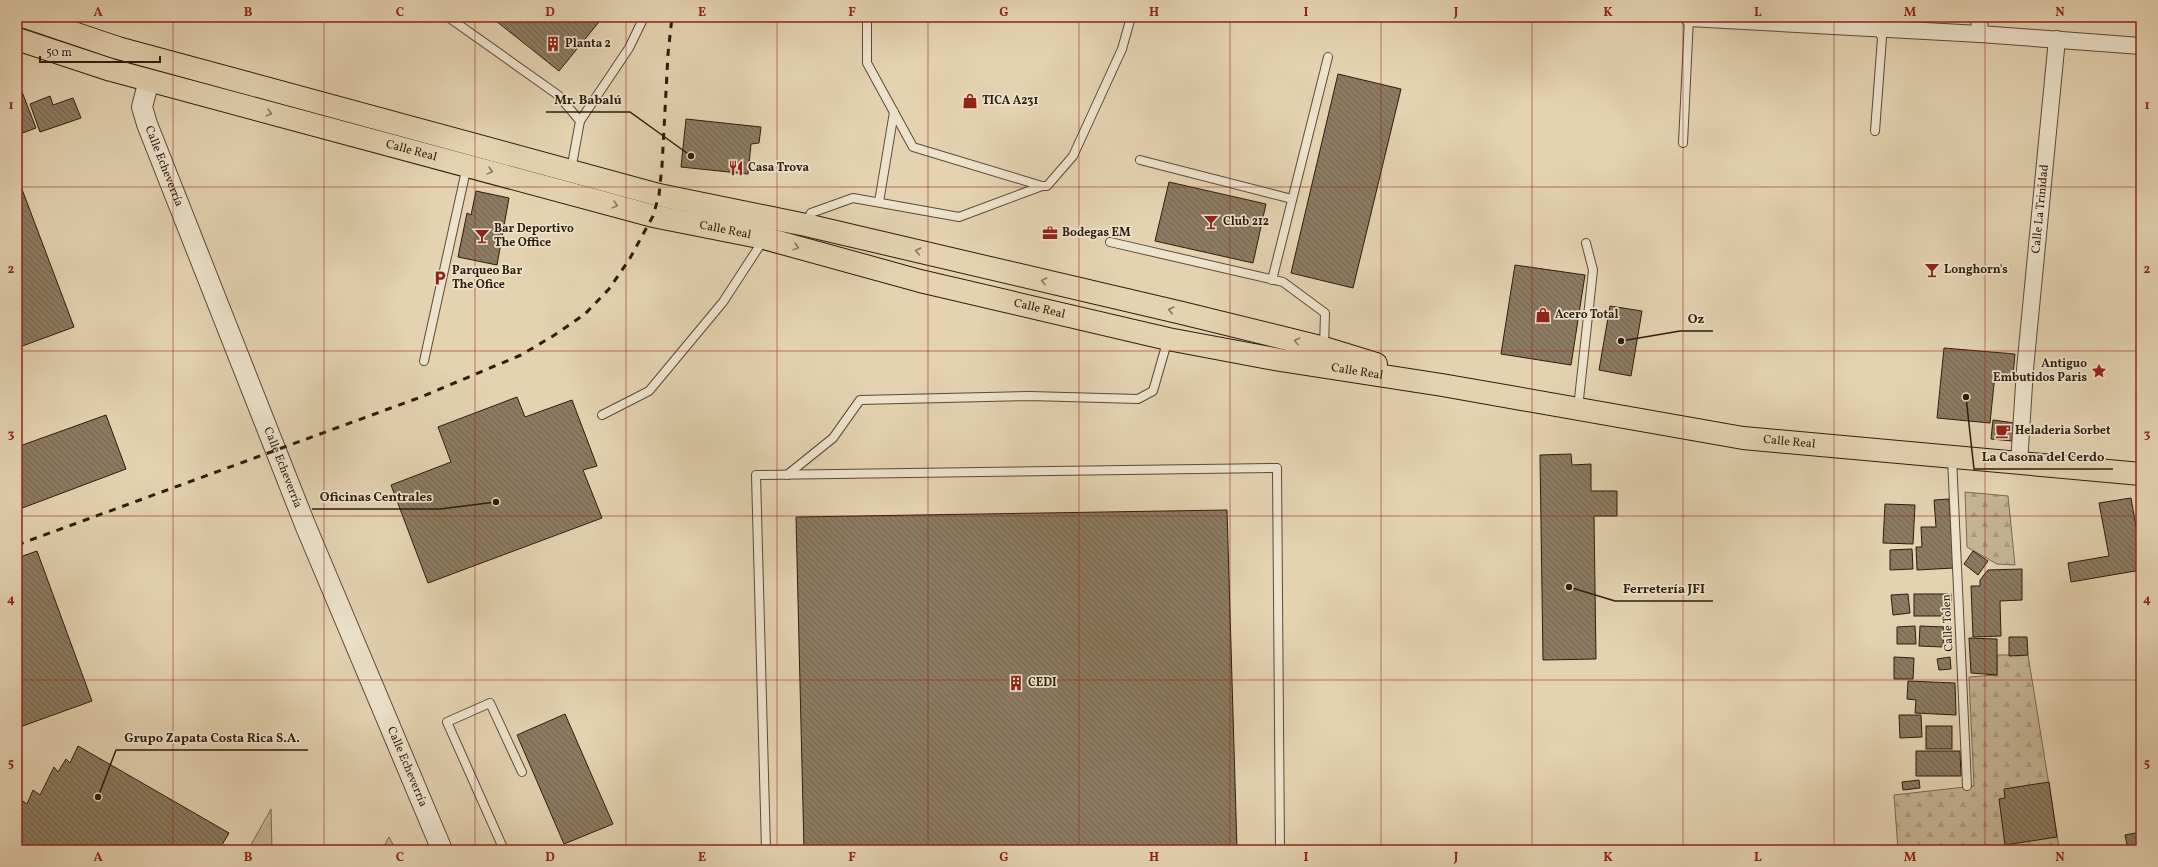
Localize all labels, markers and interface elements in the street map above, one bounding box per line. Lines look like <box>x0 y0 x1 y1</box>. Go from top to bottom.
text: A <box>93 4 103 22</box>
text: B <box>244 4 253 22</box>
text: C <box>396 4 404 22</box>
text: D <box>545 4 555 22</box>
text: E <box>698 4 706 22</box>
text: F <box>848 4 856 22</box>
text: G <box>999 4 1009 22</box>
text: H <box>1149 4 1159 22</box>
text: I <box>1304 4 1309 22</box>
text: J <box>1453 4 1459 22</box>
text: K <box>1603 4 1613 22</box>
text: L <box>1754 4 1762 22</box>
text: M <box>1904 4 1917 22</box>
text: N <box>2055 4 2065 22</box>
building icon: Planta 2 <box>544 35 562 53</box>
place label: Planta 2 <box>565 36 611 52</box>
scale bar <box>40 38 160 64</box>
text: 50 m <box>46 45 72 61</box>
callout: Mr. Babalú <box>546 87 630 112</box>
text: Mr. Babalú <box>554 92 622 110</box>
shop icon: TICA A231 <box>961 92 979 110</box>
place label: TICA A231 <box>982 93 1038 109</box>
text: 1 <box>8 97 14 115</box>
text: 1 <box>2144 97 2150 115</box>
one-way arrow <box>265 108 272 117</box>
street label: Calle Echeverría <box>140 123 187 209</box>
street label: Calle Real <box>384 136 439 166</box>
restaurant icon: Casa Trova <box>727 159 745 177</box>
place label: Casa Trova <box>748 160 810 176</box>
street label: Calle La Trinidad <box>2028 163 2053 254</box>
one-way arrow <box>486 166 493 175</box>
one-way arrow <box>611 200 618 209</box>
bar icon: Club 212 <box>1202 213 1220 231</box>
place label: Club 212 <box>1223 214 1269 230</box>
street label: Calle Real <box>698 217 753 243</box>
place label: Bar Deportivo The Office <box>494 221 574 251</box>
office icon: Bodegas EM <box>1041 224 1059 242</box>
place label: Bodegas EM <box>1062 225 1131 241</box>
bar icon: Bar Deportivo The Office <box>473 227 491 245</box>
one-way arrow <box>792 242 799 251</box>
one-way arrow <box>914 248 921 256</box>
text: 2 <box>8 261 15 279</box>
bar icon: Longhorn's <box>1923 261 1941 279</box>
text: 2 <box>2144 261 2151 279</box>
place label: Longhorn's <box>1944 262 2008 278</box>
place label: Parqueo Bar The Ofice <box>452 263 522 293</box>
parking icon: Parqueo Bar The Ofice <box>431 269 449 287</box>
one-way arrow <box>1041 277 1047 285</box>
street label: Calle Real <box>1012 295 1067 323</box>
shop icon: Acero Total <box>1534 306 1552 324</box>
callout: Oz <box>1680 306 1713 331</box>
one-way arrow <box>1168 307 1174 315</box>
place label: Acero Total <box>1555 307 1619 323</box>
text: Oz <box>1688 311 1705 329</box>
one-way arrow <box>1294 338 1300 346</box>
place label: Antiguo Embutidos Paris <box>1993 356 2087 386</box>
street label: Calle Real <box>1330 360 1385 384</box>
place icon: Antiguo Embutidos Paris <box>2090 362 2108 380</box>
cafe icon: Heladeria Sorbet <box>1994 422 2012 440</box>
place label: Heladeria Sorbet <box>2015 423 2111 439</box>
street label: Calle Echeverría <box>259 425 306 510</box>
text: 3 <box>8 426 15 444</box>
text: 3 <box>2144 426 2151 444</box>
street label: Calle Real <box>1763 432 1817 453</box>
callout: La Casona del Cerdo <box>1974 444 2113 469</box>
text: La Casona del Cerdo <box>1982 449 2104 467</box>
callout: Oficinas Centrales <box>312 484 440 509</box>
text: Oficinas Centrales <box>320 489 432 507</box>
callout: Ferretería JFI <box>1615 576 1713 601</box>
text: Ferretería JFI <box>1623 581 1705 599</box>
text: 4 <box>7 591 15 609</box>
text: 4 <box>2143 591 2151 609</box>
street label: Calle Tolen <box>1939 594 1957 652</box>
building icon: CEDI <box>1007 674 1025 692</box>
place label: CEDI <box>1028 675 1057 691</box>
street label: Calle Echeverría <box>383 724 431 809</box>
callout: Grupo Zapata Costa Rica S.A. <box>116 725 308 750</box>
text: Grupo Zapata Costa Rica S.A. <box>124 730 300 748</box>
text: 5 <box>8 755 14 773</box>
text: 5 <box>2144 755 2150 773</box>
text: A <box>93 849 103 867</box>
text: B <box>244 849 253 867</box>
text: C <box>396 849 404 867</box>
text: D <box>545 849 555 867</box>
text: E <box>698 849 706 867</box>
text: F <box>848 849 856 867</box>
text: G <box>999 849 1009 867</box>
text: H <box>1149 849 1159 867</box>
text: I <box>1304 849 1309 867</box>
text: J <box>1453 849 1459 867</box>
text: K <box>1603 849 1613 867</box>
text: L <box>1754 849 1762 867</box>
text: M <box>1904 849 1917 867</box>
text: N <box>2055 849 2065 867</box>

